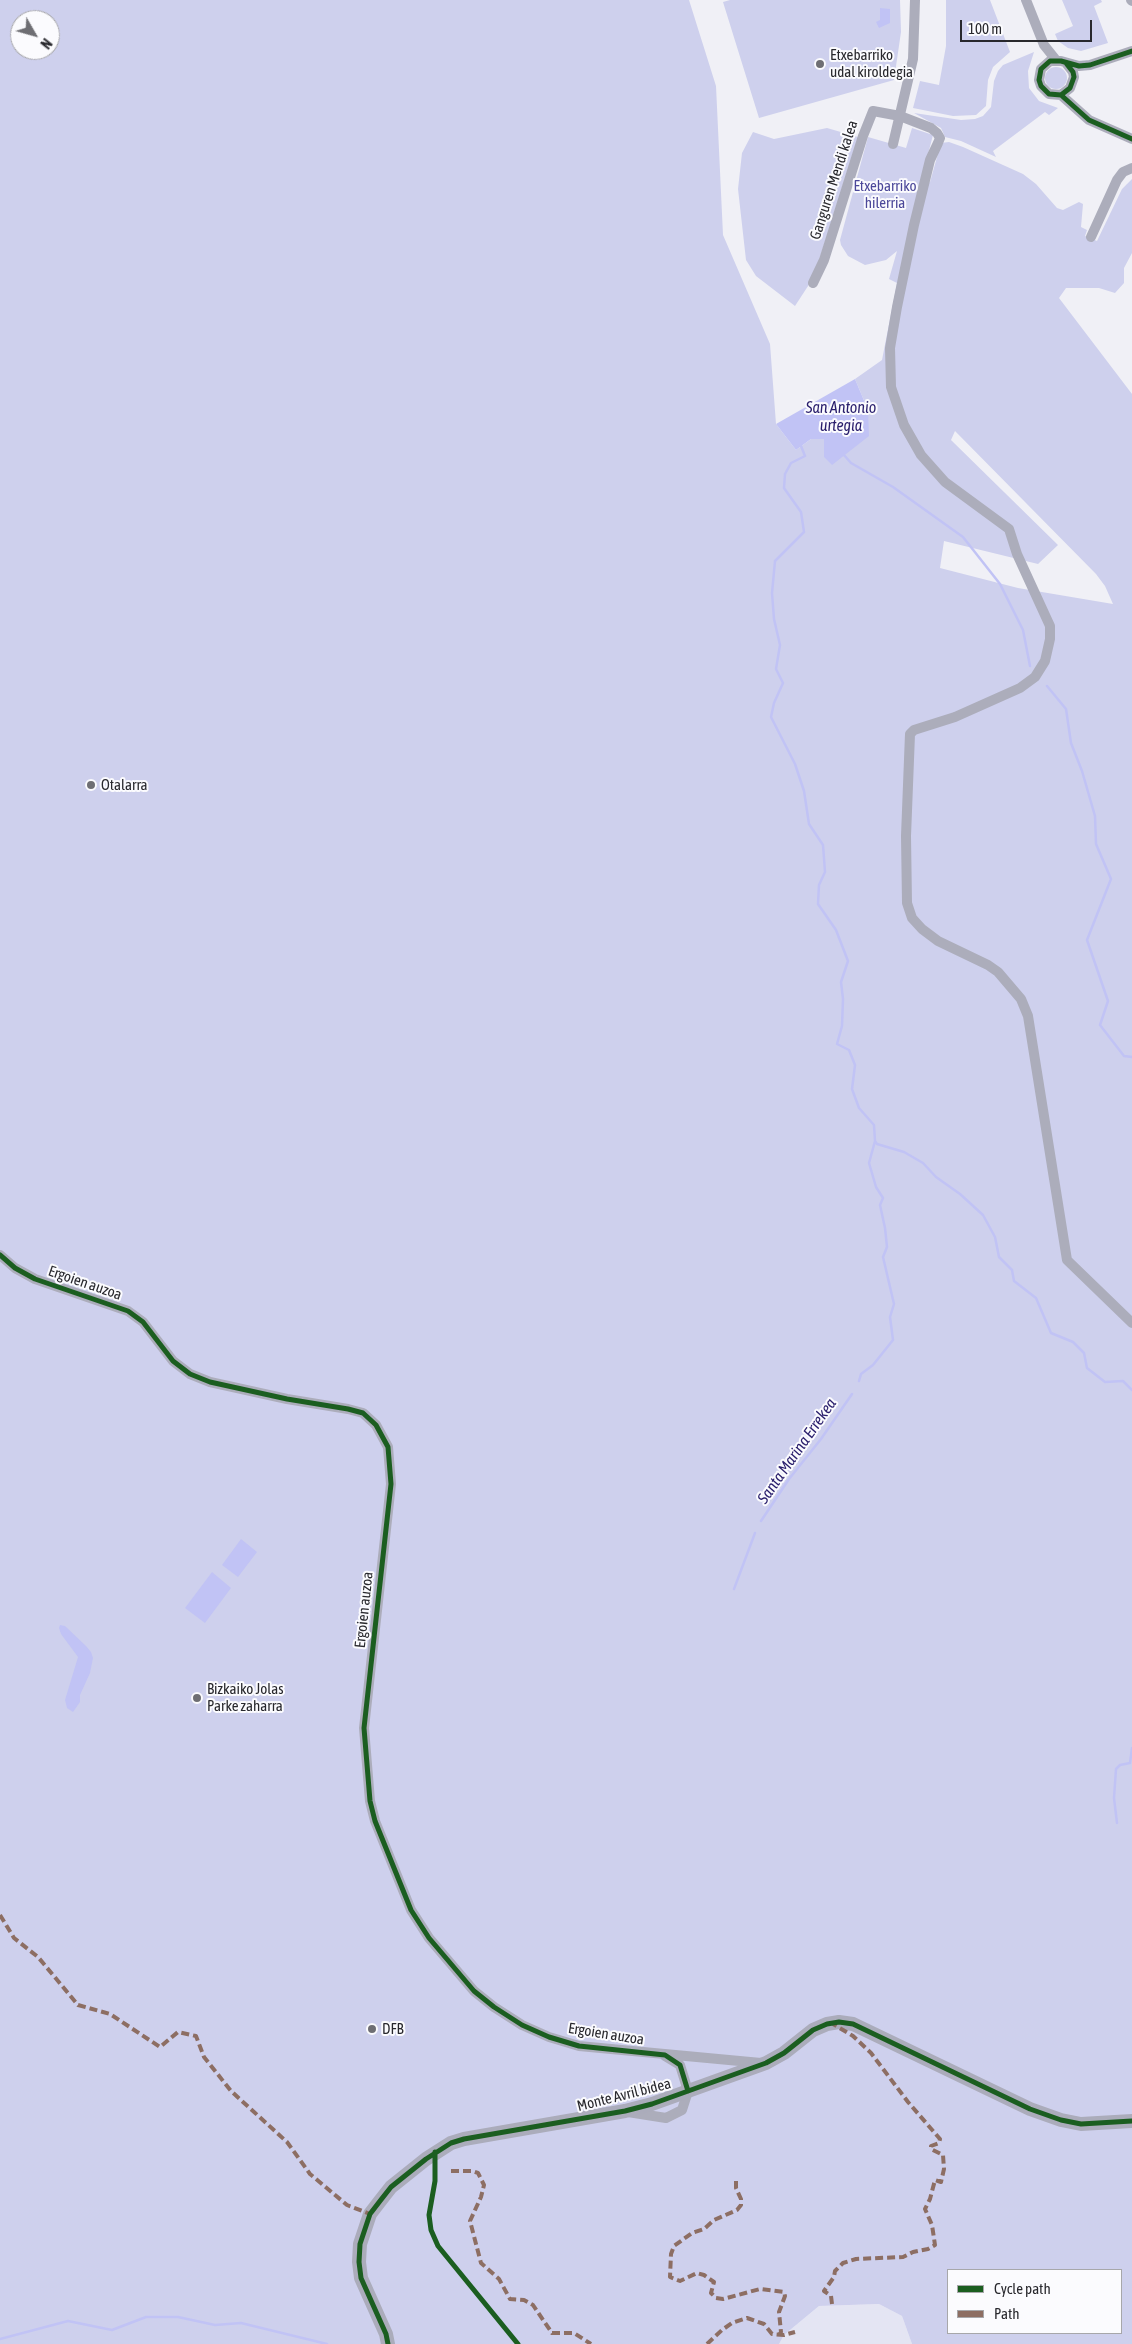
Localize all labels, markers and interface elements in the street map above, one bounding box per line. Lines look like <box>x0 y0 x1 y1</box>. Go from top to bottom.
north arrow <box>10 10 60 60</box>
scale bar <box>962 10 1094 42</box>
text: 100 m <box>968 20 1002 37</box>
text: N <box>37 35 55 52</box>
place label: Etxebarriko udal kiroldegia <box>830 46 913 81</box>
marker: Etxebarriko udal kiroldegia <box>814 58 826 70</box>
street label: Ganguren Mendi kalea <box>806 118 862 242</box>
park label: Etxebarriko hilerria <box>853 177 917 212</box>
water label: San Antonio urtegia <box>806 398 876 436</box>
place label: Otalarra <box>101 776 148 794</box>
marker: Otalarra <box>85 779 97 791</box>
street label: Ergoien auzoa <box>46 1262 124 1304</box>
water label: Santa Marina Errekea <box>754 1395 840 1507</box>
street label: Ergoien auzoa <box>351 1571 377 1649</box>
place label: Bizkaiko Jolas Parke zaharra <box>207 1680 283 1715</box>
marker: Bizkaiko Jolas Parke zaharra <box>191 1692 203 1704</box>
street label: Ergoien auzoa <box>567 2019 645 2049</box>
place label: DFB <box>382 2020 404 2038</box>
marker: DFB <box>366 2023 378 2035</box>
street label: Monte Avril bidea <box>575 2075 673 2115</box>
legend <box>947 2269 1122 2334</box>
text: Cycle path <box>994 2280 1051 2297</box>
text: Path <box>994 2305 1020 2322</box>

